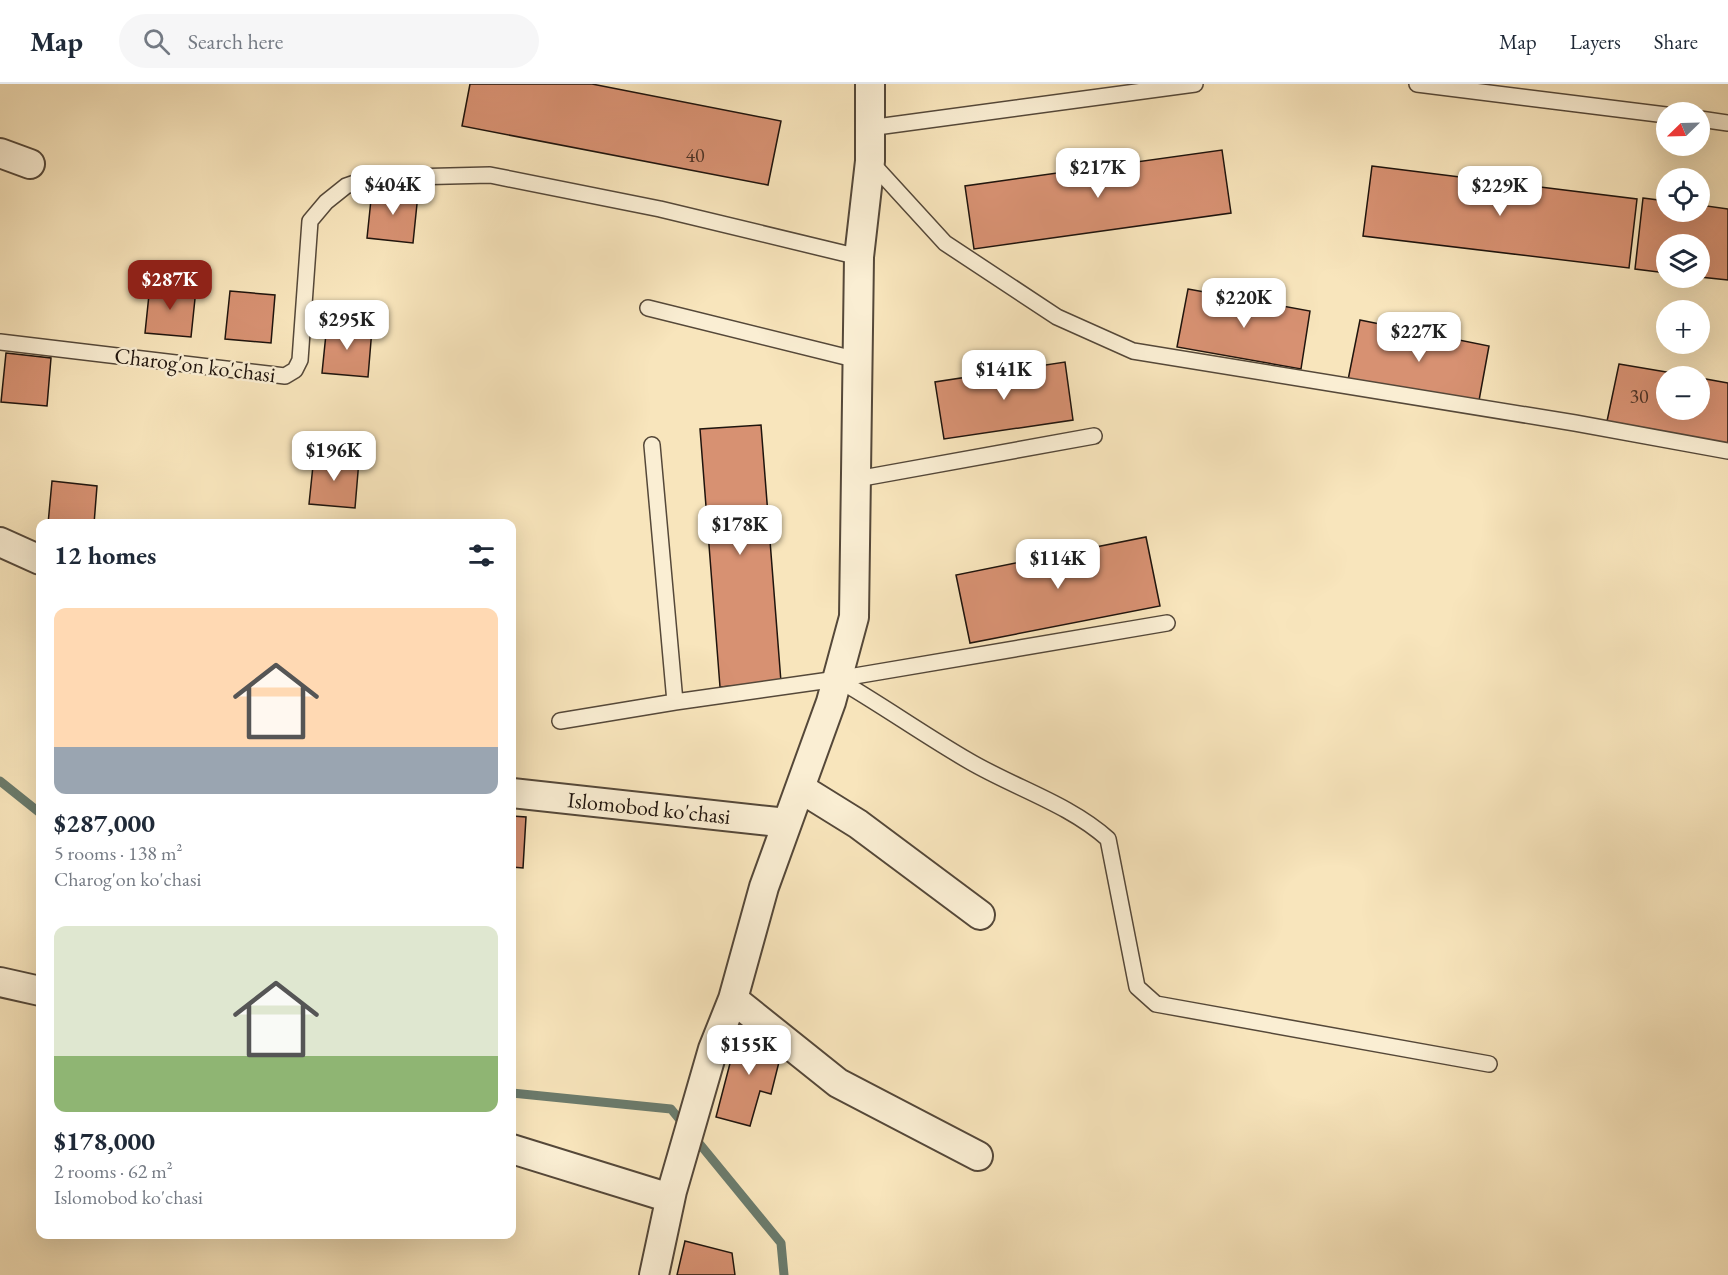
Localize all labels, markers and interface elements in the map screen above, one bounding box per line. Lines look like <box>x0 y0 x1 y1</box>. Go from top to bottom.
search box <box>119 14 539 68</box>
text: Map <box>30 23 83 59</box>
icon: search <box>140 25 173 58</box>
text: Search here <box>188 27 283 56</box>
text: Map <box>1499 28 1537 55</box>
text: Layers <box>1570 28 1621 55</box>
text: Share <box>1654 28 1698 55</box>
north arrow <box>1656 102 1710 156</box>
map controls <box>1656 102 1710 420</box>
house number: 40 <box>685 142 705 168</box>
pin: $217K <box>1056 148 1140 199</box>
text: $217K <box>1070 154 1126 180</box>
pin: $404K <box>351 165 435 216</box>
pin: $229K <box>1458 166 1542 217</box>
button: locate <box>1656 168 1710 222</box>
text: $404K <box>365 171 421 197</box>
text: $229K <box>1472 172 1528 198</box>
button: layers <box>1656 234 1710 288</box>
pin: $287K <box>128 260 212 311</box>
text: $287K <box>142 266 198 292</box>
pin: $220K <box>1202 278 1286 329</box>
text: $220K <box>1216 284 1272 310</box>
pin: $295K <box>305 300 389 351</box>
button: + <box>1656 300 1710 354</box>
text: $295K <box>319 306 375 332</box>
pin: $227K <box>1377 312 1461 363</box>
text: $227K <box>1391 318 1447 344</box>
street label: Charog'on ko'chasi <box>113 341 277 389</box>
pin: $141K <box>962 350 1046 401</box>
text: $141K <box>976 356 1032 382</box>
button: − <box>1656 366 1710 420</box>
house number: 30 <box>1629 383 1649 409</box>
pin: $196K <box>292 431 376 482</box>
text: $196K <box>306 437 362 463</box>
pin: $178K <box>698 505 782 556</box>
text: $178K <box>712 511 768 537</box>
text: 12 homes <box>54 538 156 572</box>
icon: filters <box>465 539 498 572</box>
pin: $114K <box>1016 539 1100 590</box>
text: $114K <box>1030 545 1086 571</box>
icon: home <box>222 647 330 755</box>
street label: Islomobod ko'chasi <box>566 785 732 831</box>
text: $287,000 <box>54 806 155 840</box>
text: 5 rooms · 138 m² <box>54 840 182 866</box>
text: Charog'on ko'chasi <box>54 866 201 892</box>
icon: home <box>222 965 330 1073</box>
pin: $155K <box>707 1025 791 1076</box>
text: $155K <box>721 1031 777 1057</box>
text: $178,000 <box>54 1124 155 1158</box>
text: 2 rooms · 62 m² <box>54 1158 173 1184</box>
text: Islomobod ko'chasi <box>54 1184 203 1210</box>

